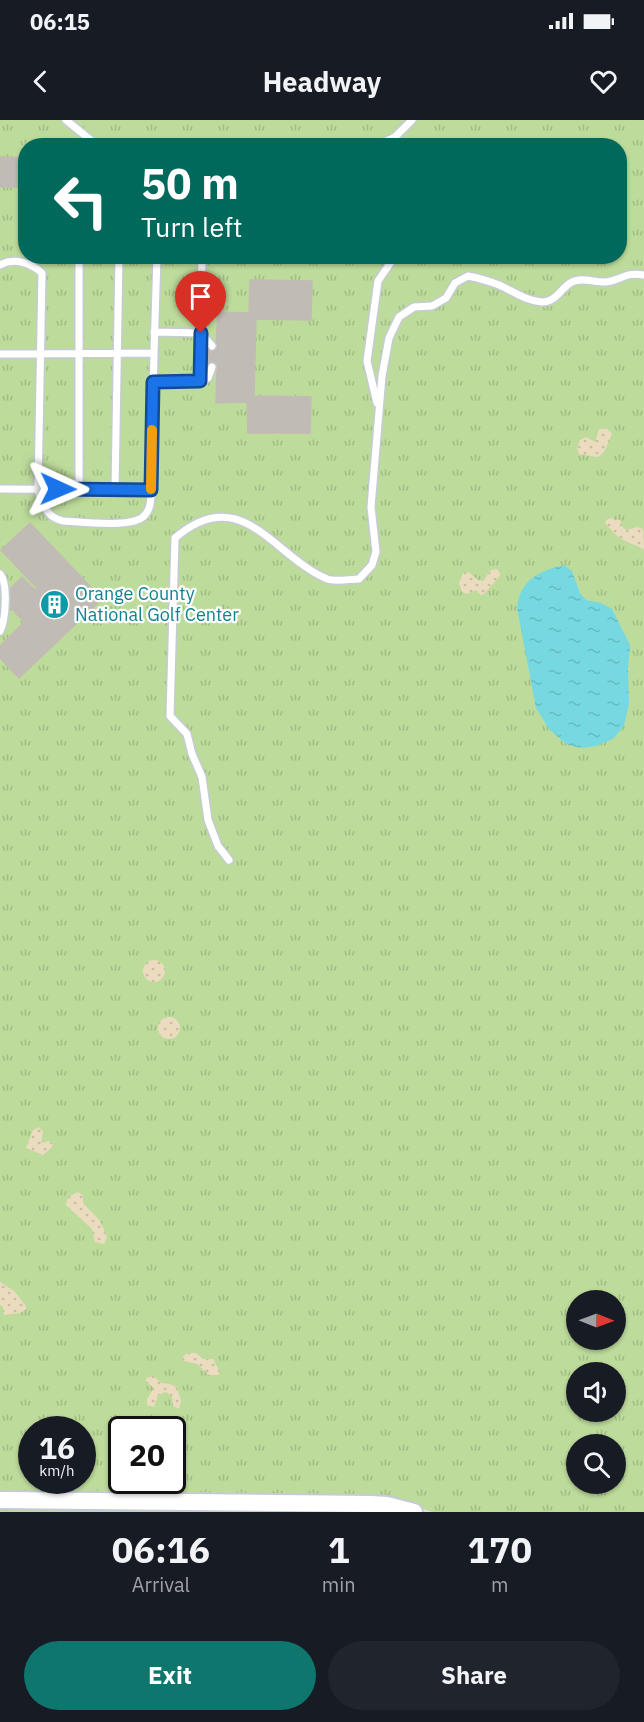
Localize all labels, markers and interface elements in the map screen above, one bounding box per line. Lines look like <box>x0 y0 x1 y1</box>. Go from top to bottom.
text: 06:15 <box>30 7 90 36</box>
text: Headway <box>263 64 381 99</box>
icon: back <box>24 65 57 98</box>
icon: heart <box>587 65 620 98</box>
text: 50 m <box>141 156 239 211</box>
icon: left <box>42 162 120 240</box>
text: Turn left <box>141 209 242 244</box>
pin <box>175 271 226 333</box>
icon: arrive <box>184 280 217 313</box>
position arrow <box>26 457 90 521</box>
place label: Orange County National Golf Center <box>75 582 239 626</box>
building icon: Orange County National Golf Center <box>38 588 70 620</box>
north arrow <box>566 1290 626 1350</box>
map controls <box>566 1290 626 1494</box>
button: sound <box>566 1362 626 1422</box>
speed limit sign: 20 <box>108 1416 186 1494</box>
text: 16 <box>39 1428 75 1467</box>
button: search <box>566 1434 626 1494</box>
text: km/h <box>39 1461 75 1480</box>
text: 06:16 <box>112 1526 210 1573</box>
text: 1 <box>328 1526 350 1573</box>
text: 170 <box>467 1526 532 1573</box>
text: Arrival <box>132 1571 190 1598</box>
text: min <box>322 1571 356 1598</box>
text: m <box>491 1571 509 1598</box>
button: Exit <box>24 1641 316 1710</box>
button: Share <box>328 1641 620 1710</box>

